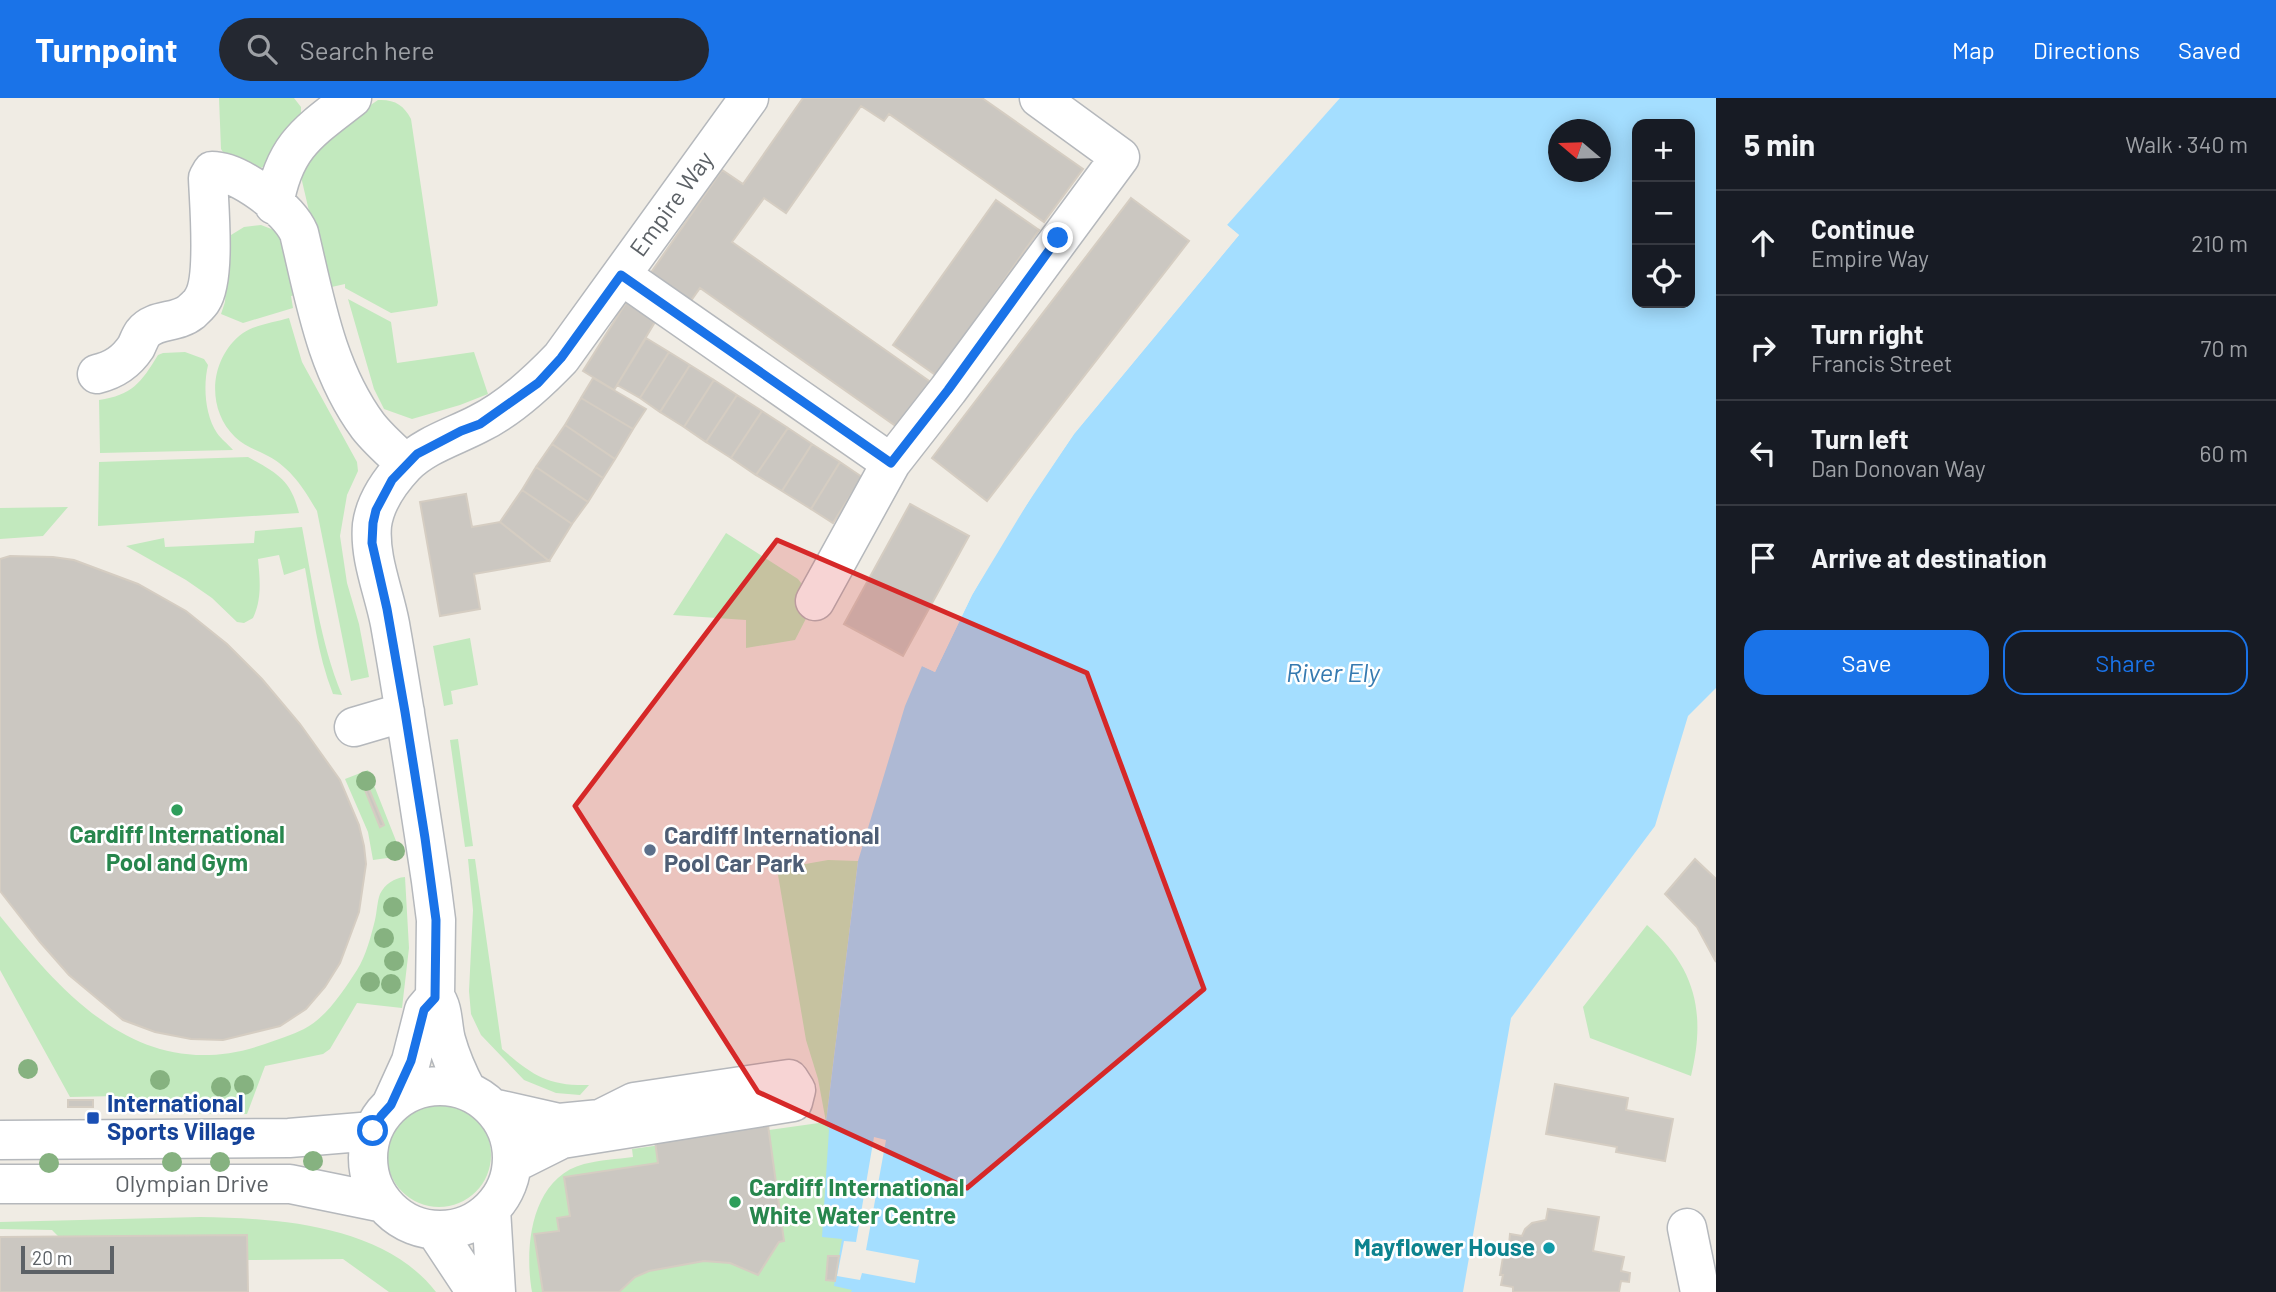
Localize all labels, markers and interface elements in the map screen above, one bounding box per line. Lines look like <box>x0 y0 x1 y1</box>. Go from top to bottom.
search box <box>219 18 709 81</box>
text: Turnpoint <box>35 29 177 69</box>
icon: search <box>243 30 281 68</box>
text: Search here <box>299 34 435 65</box>
text: Map <box>1952 35 1995 64</box>
text: Directions <box>2033 35 2140 64</box>
text: Saved <box>2178 35 2241 64</box>
north arrow <box>1548 119 1611 182</box>
map controls <box>1632 119 1695 308</box>
button: + <box>1632 119 1695 182</box>
text: 5 min <box>1744 126 1815 162</box>
text: Walk · 340 m <box>2125 130 2248 158</box>
street label: Empire Way <box>623 145 719 261</box>
button: − <box>1632 182 1695 245</box>
text: Continue <box>1811 213 1915 244</box>
route end <box>1042 222 1073 253</box>
icon: ahead <box>1744 224 1782 262</box>
text: 210 m <box>2191 229 2248 257</box>
text: Empire Way <box>1811 244 1929 272</box>
button: locate <box>1632 245 1695 308</box>
text: Turn right <box>1811 318 1924 349</box>
icon: right <box>1744 329 1782 367</box>
text: 70 m <box>2201 334 2248 362</box>
text: Francis Street <box>1811 349 1952 377</box>
text: Turn left <box>1811 423 1909 454</box>
icon: left <box>1744 434 1782 472</box>
text: 60 m <box>2200 439 2248 467</box>
text: Dan Donovan Way <box>1811 454 1986 482</box>
icon: arrive <box>1744 539 1782 577</box>
text: Arrive at destination <box>1811 542 2047 573</box>
button: Save <box>1744 630 1989 695</box>
button: Share <box>2003 630 2248 695</box>
water label: River Ely <box>1286 656 1381 687</box>
marker: Cardiff International Pool and Gym <box>169 802 185 818</box>
place label: Cardiff International Pool and Gym <box>69 819 285 876</box>
place label: Cardiff International Pool Car Park <box>664 820 880 877</box>
marker: Cardiff International Pool Car Park <box>642 842 658 858</box>
place label: International Sports Village <box>107 1088 255 1145</box>
marker: International Sports Village <box>85 1110 101 1126</box>
route start <box>357 1115 388 1146</box>
street label: Olympian Drive <box>115 1168 269 1197</box>
place label: Cardiff International White Water Centre <box>749 1172 965 1229</box>
marker: Cardiff International White Water Centre <box>727 1194 743 1210</box>
place label: Mayflower House <box>1354 1232 1535 1261</box>
marker: Mayflower House <box>1541 1240 1557 1256</box>
scale bar <box>21 1243 114 1275</box>
text: 20 m <box>32 1246 72 1269</box>

